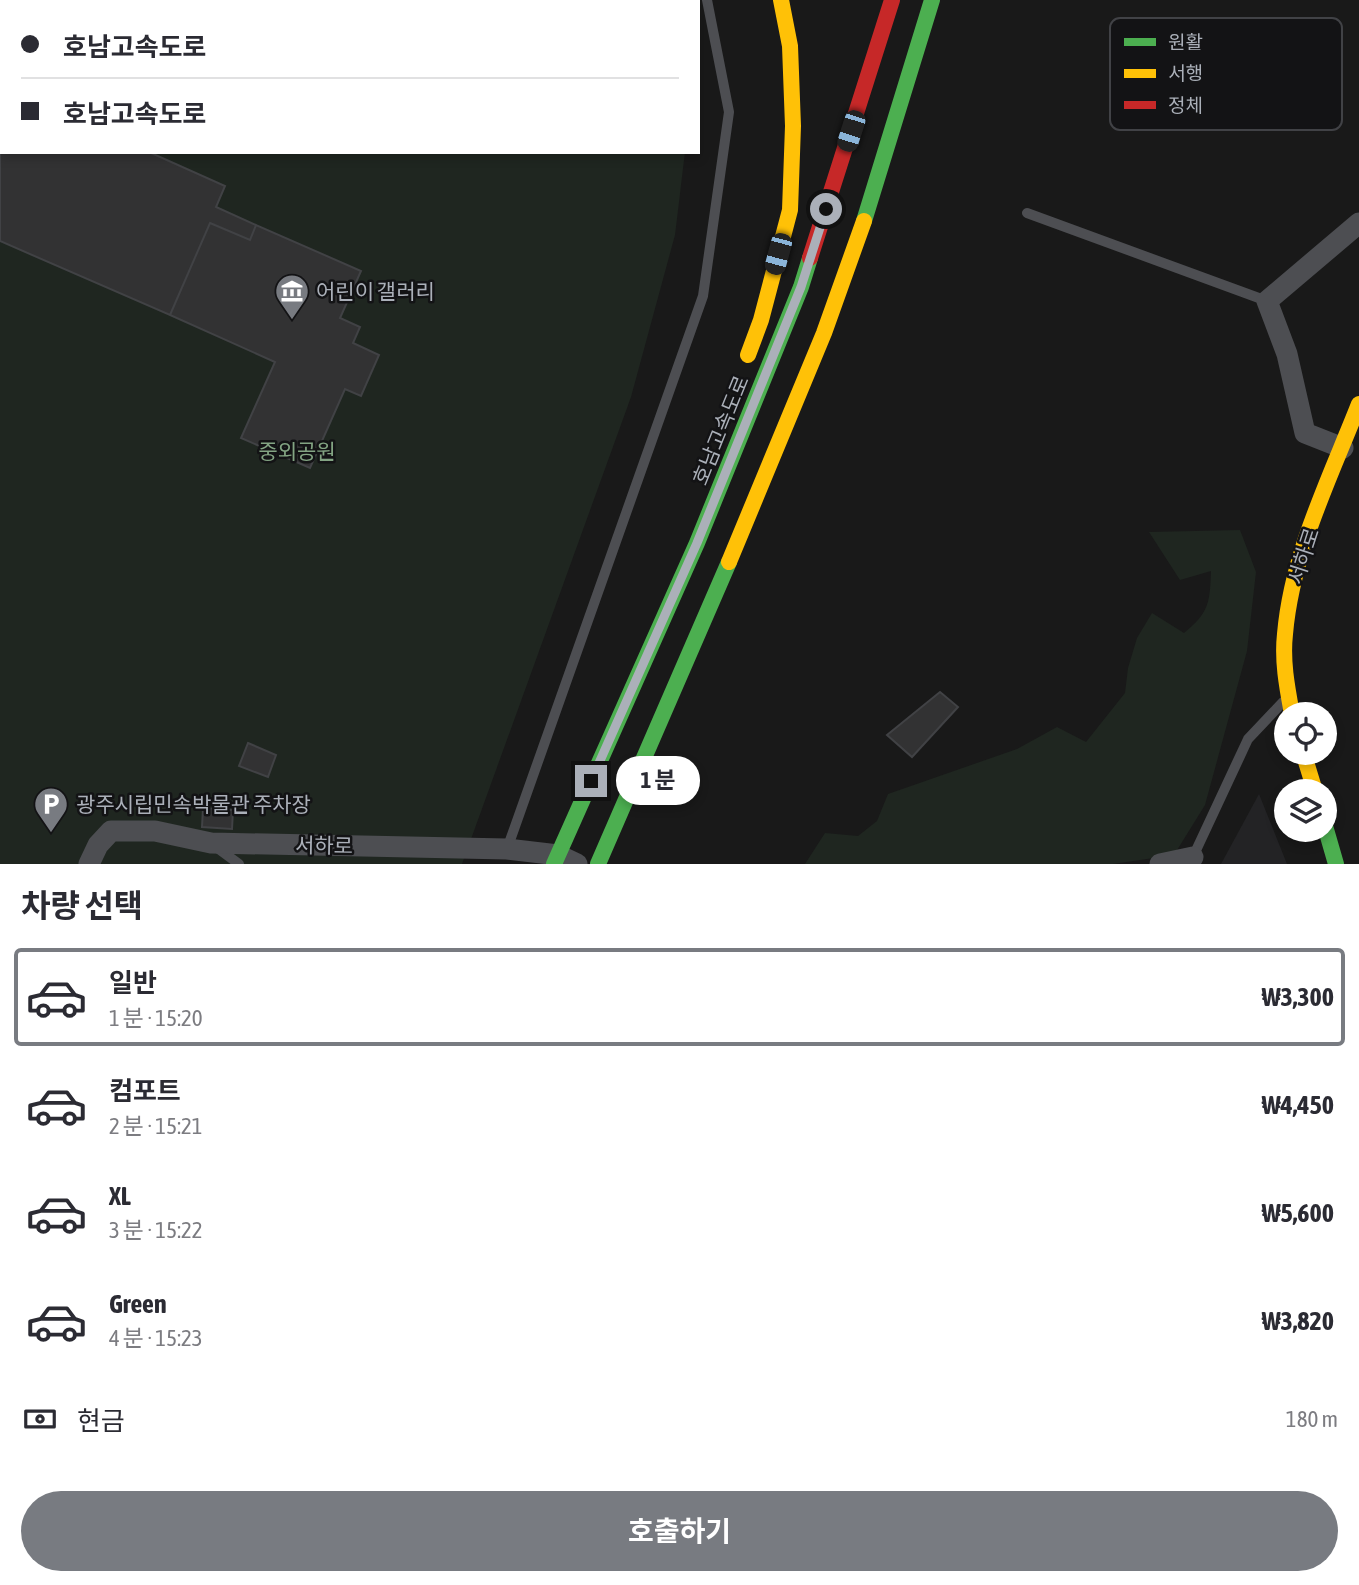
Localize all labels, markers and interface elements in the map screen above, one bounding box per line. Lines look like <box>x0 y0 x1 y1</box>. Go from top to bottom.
legend <box>1110 18 1342 130</box>
text: 원활 <box>1168 31 1203 53</box>
text: 호남고속도로 <box>63 32 207 62</box>
text: 서행 <box>1168 62 1203 84</box>
text: 정체 <box>1168 94 1203 116</box>
text: 호남고속도로 <box>63 99 207 129</box>
car <box>835 108 868 154</box>
route start <box>810 193 842 225</box>
car <box>763 231 794 277</box>
museum icon: 어린이 갤러리 <box>273 272 311 321</box>
place label: 어린이 갤러리 <box>316 279 435 303</box>
street label: 호남고속도로 <box>687 372 753 488</box>
park label: 중외공원 <box>258 439 336 463</box>
street label: 서하로 <box>1283 525 1323 587</box>
map controls <box>1274 702 1337 842</box>
button: locate <box>1274 702 1337 765</box>
callout: 1 분 <box>616 756 700 806</box>
route end <box>575 765 607 797</box>
text: 1 분 <box>640 767 676 793</box>
button: layers <box>1274 779 1337 842</box>
parking icon: 광주시립민속박물관 주차장 <box>32 785 70 834</box>
place label: 광주시립민속박물관 주차장 <box>76 792 311 816</box>
street label: 서하로 <box>295 832 353 858</box>
text: 차량 선택 <box>21 887 143 924</box>
icon: car <box>25 966 88 1029</box>
text: 일반 <box>109 968 157 998</box>
text: ₩3,300 <box>1262 982 1334 1012</box>
text: 1 분 · 15:20 <box>109 1005 203 1031</box>
icon: car <box>25 1074 88 1137</box>
text: 컴포트 <box>109 1076 181 1106</box>
text: ₩4,450 <box>1262 1090 1334 1120</box>
text: 2 분 · 15:21 <box>109 1113 203 1139</box>
text: XL <box>109 1181 131 1211</box>
icon: car <box>25 1182 88 1245</box>
text: ₩5,600 <box>1262 1198 1334 1228</box>
text: 3 분 · 15:22 <box>109 1217 203 1243</box>
text: Green <box>109 1289 167 1319</box>
icon: car <box>25 1290 88 1353</box>
text: ₩3,820 <box>1262 1306 1334 1336</box>
text: 4 분 · 15:23 <box>109 1325 203 1351</box>
icon: cash <box>21 1400 59 1438</box>
text: 현금 <box>77 1406 125 1436</box>
text: 180 m <box>1286 1406 1338 1432</box>
button: 호출하기 <box>21 1491 1338 1571</box>

